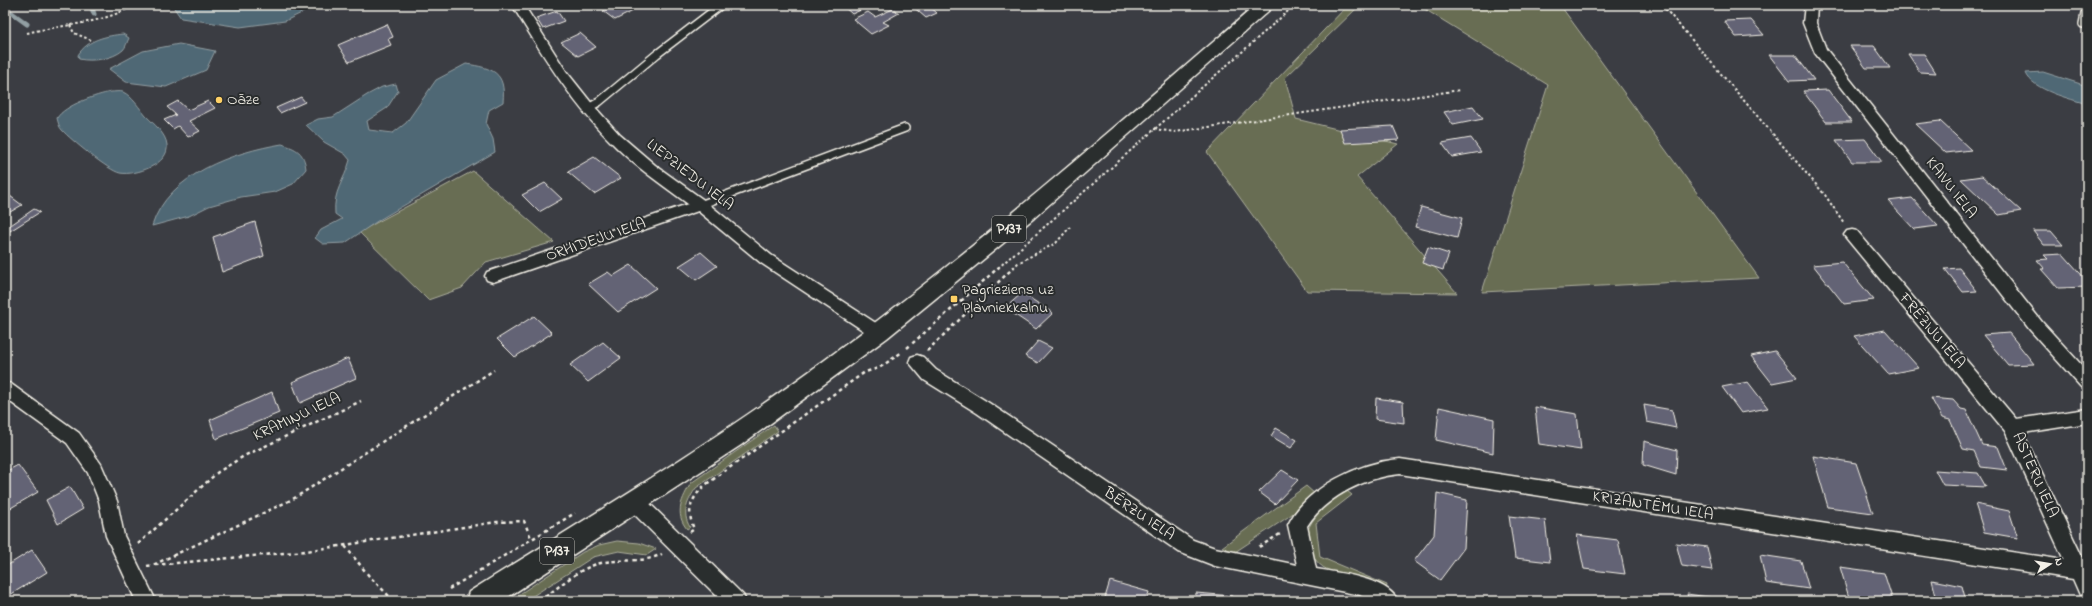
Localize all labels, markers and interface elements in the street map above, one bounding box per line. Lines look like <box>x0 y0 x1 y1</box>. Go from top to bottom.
place label: Oāze <box>227 88 260 112</box>
marker: Oāze <box>214 95 224 105</box>
street label: LIEPZIEDU IELA <box>641 133 739 217</box>
street label: KAIVU IELA <box>1919 152 1983 224</box>
street label: ORHIDEJU IELA <box>543 212 649 268</box>
road number: P137 <box>992 216 1026 242</box>
place label: Pagrieziens uz Pļavniekkalnu <box>962 278 1054 320</box>
street label: FRĒZIJU IELA <box>1892 287 1971 374</box>
marker: Pagrieziens uz Pļavniekkalnu <box>949 294 959 304</box>
street label: KRAMIŅU IELA <box>249 386 345 448</box>
street label: ASTERU IELA <box>2005 428 2065 522</box>
street label: BĒRZU IELA <box>1098 481 1180 547</box>
street label: KRIZANTĒMU IELA <box>1591 485 1715 527</box>
road number: P137 <box>540 538 574 564</box>
north arrow <box>2030 544 2070 584</box>
text: N <box>2050 557 2067 567</box>

